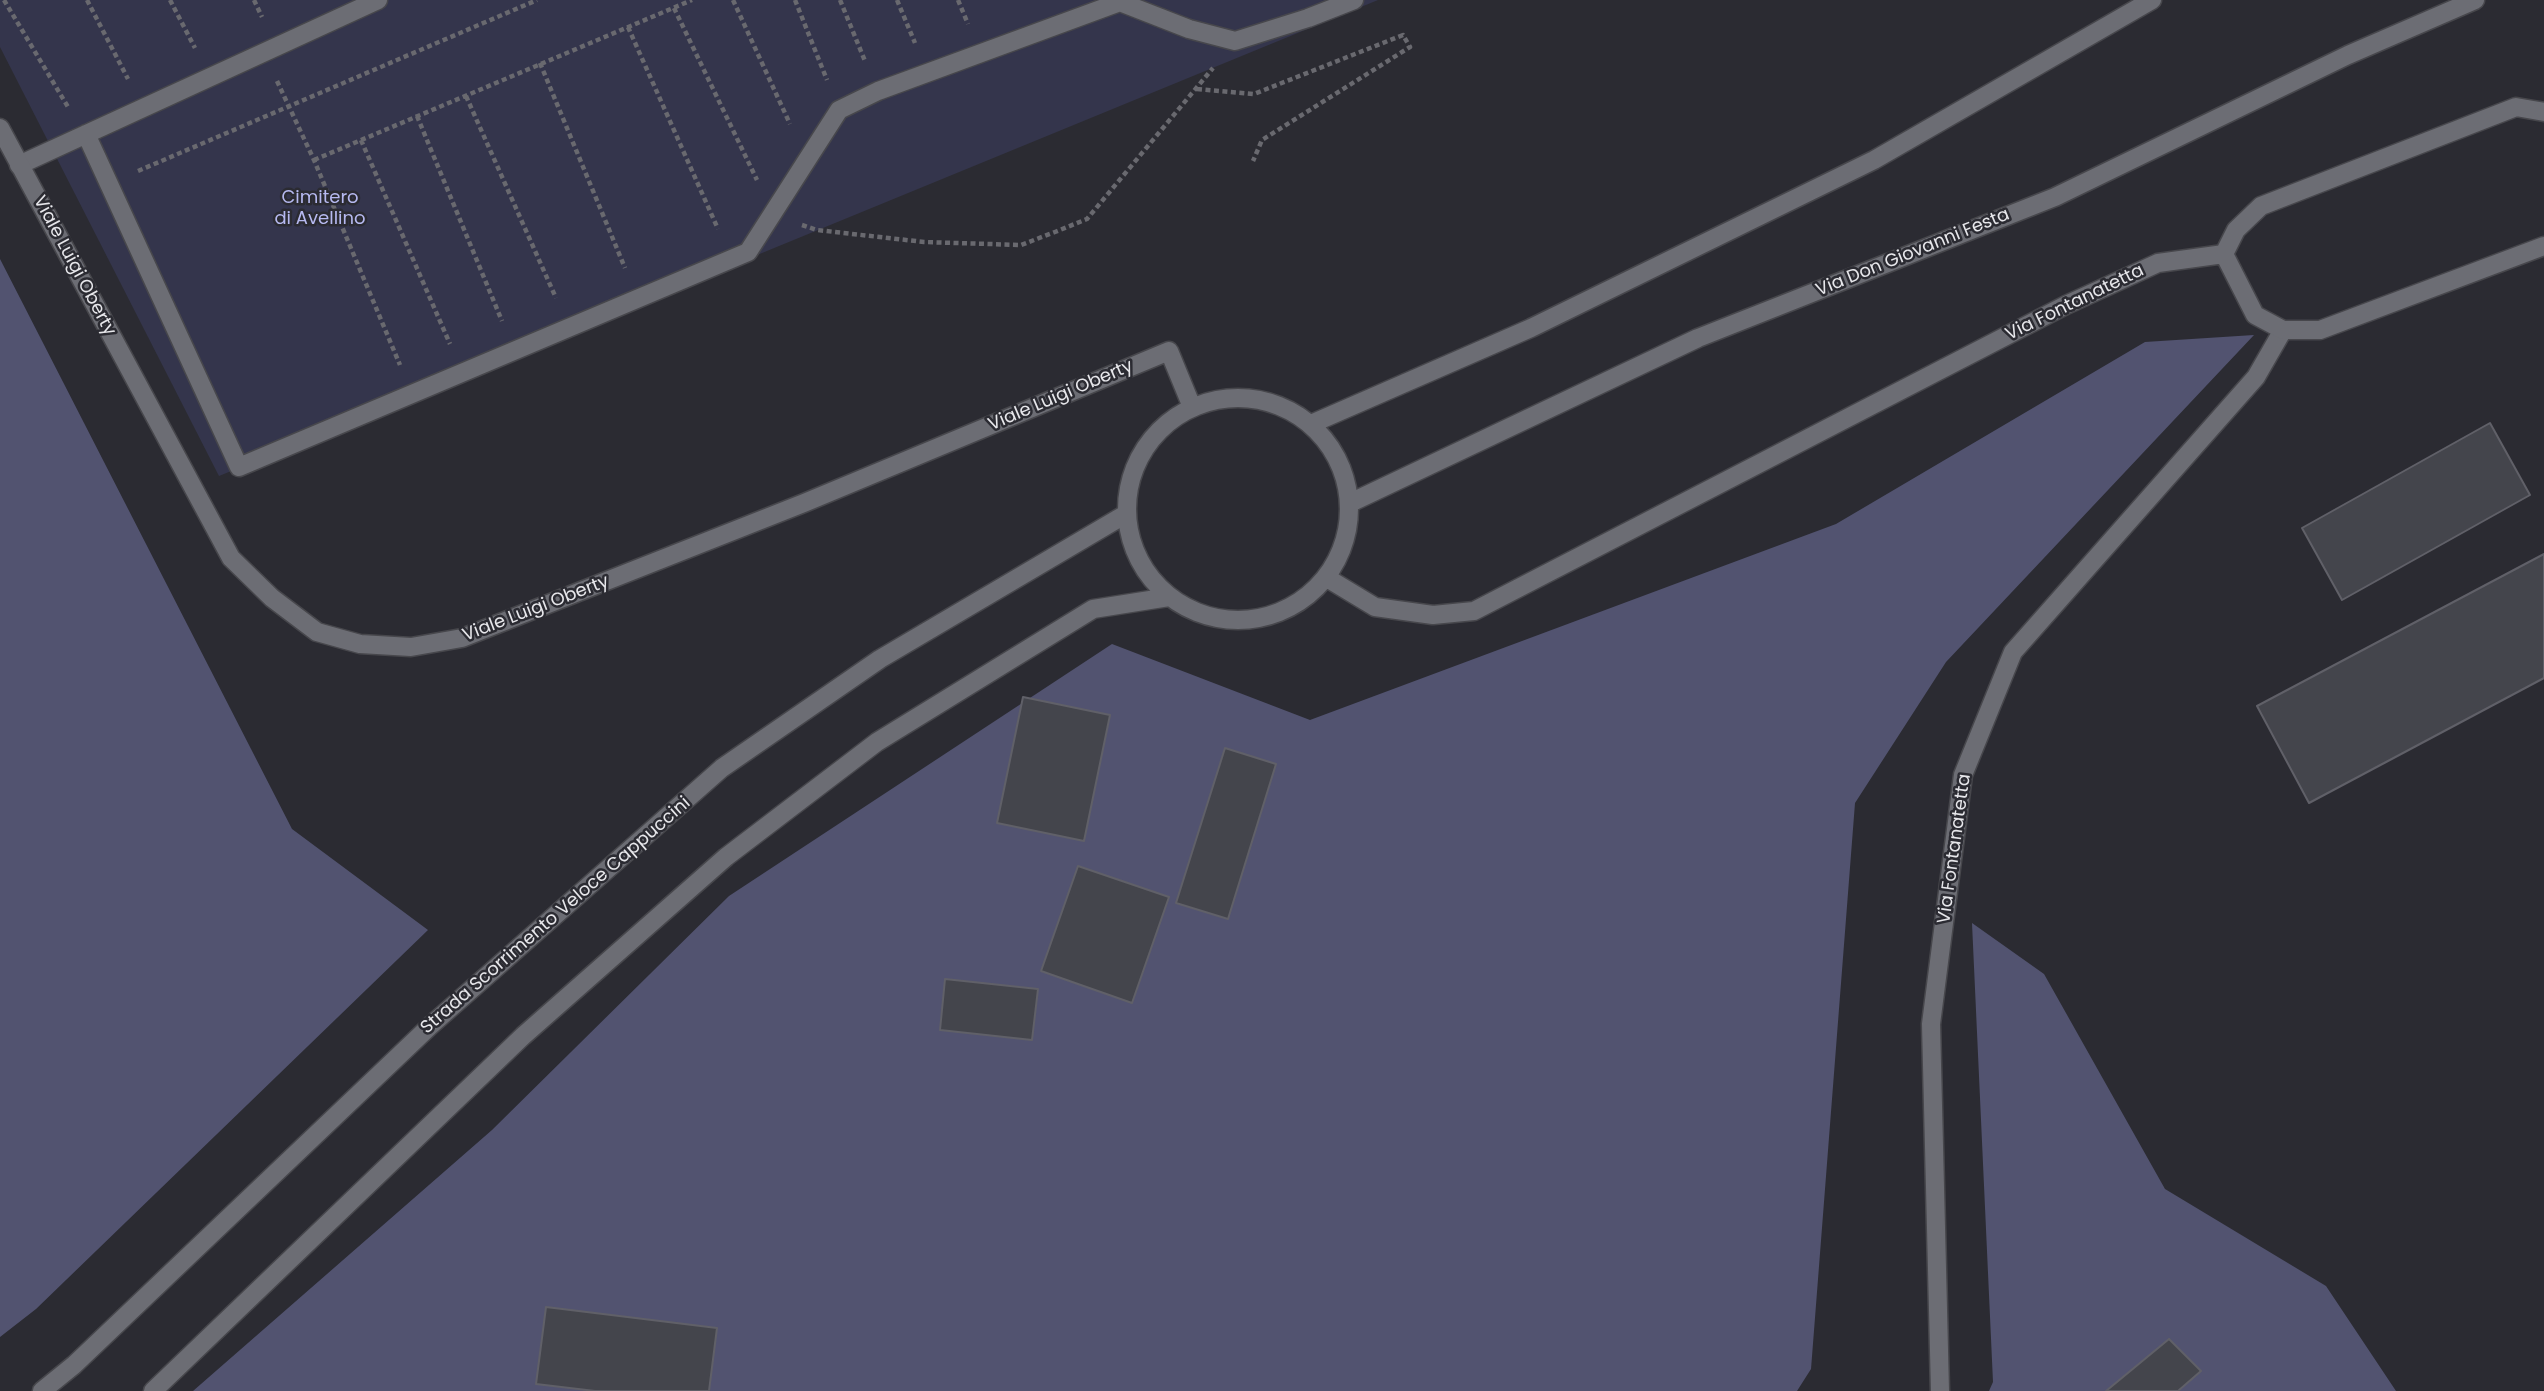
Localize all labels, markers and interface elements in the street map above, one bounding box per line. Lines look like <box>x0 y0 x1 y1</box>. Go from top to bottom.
park label: Cimitero di Avellino <box>274 187 366 230</box>
street label: Viale Luigi Oberty <box>28 192 120 340</box>
street label: Via Don Giovanni Festa <box>1813 204 2013 302</box>
street label: Via Fontanatetta <box>2002 260 2148 346</box>
street label: Viale Luigi Oberty <box>985 356 1137 436</box>
street label: Viale Luigi Oberty <box>460 571 612 647</box>
street label: Via Fontanatetta <box>1934 773 1976 925</box>
street label: Strada Scorrimento Veloce Cappuccini <box>417 793 695 1039</box>

